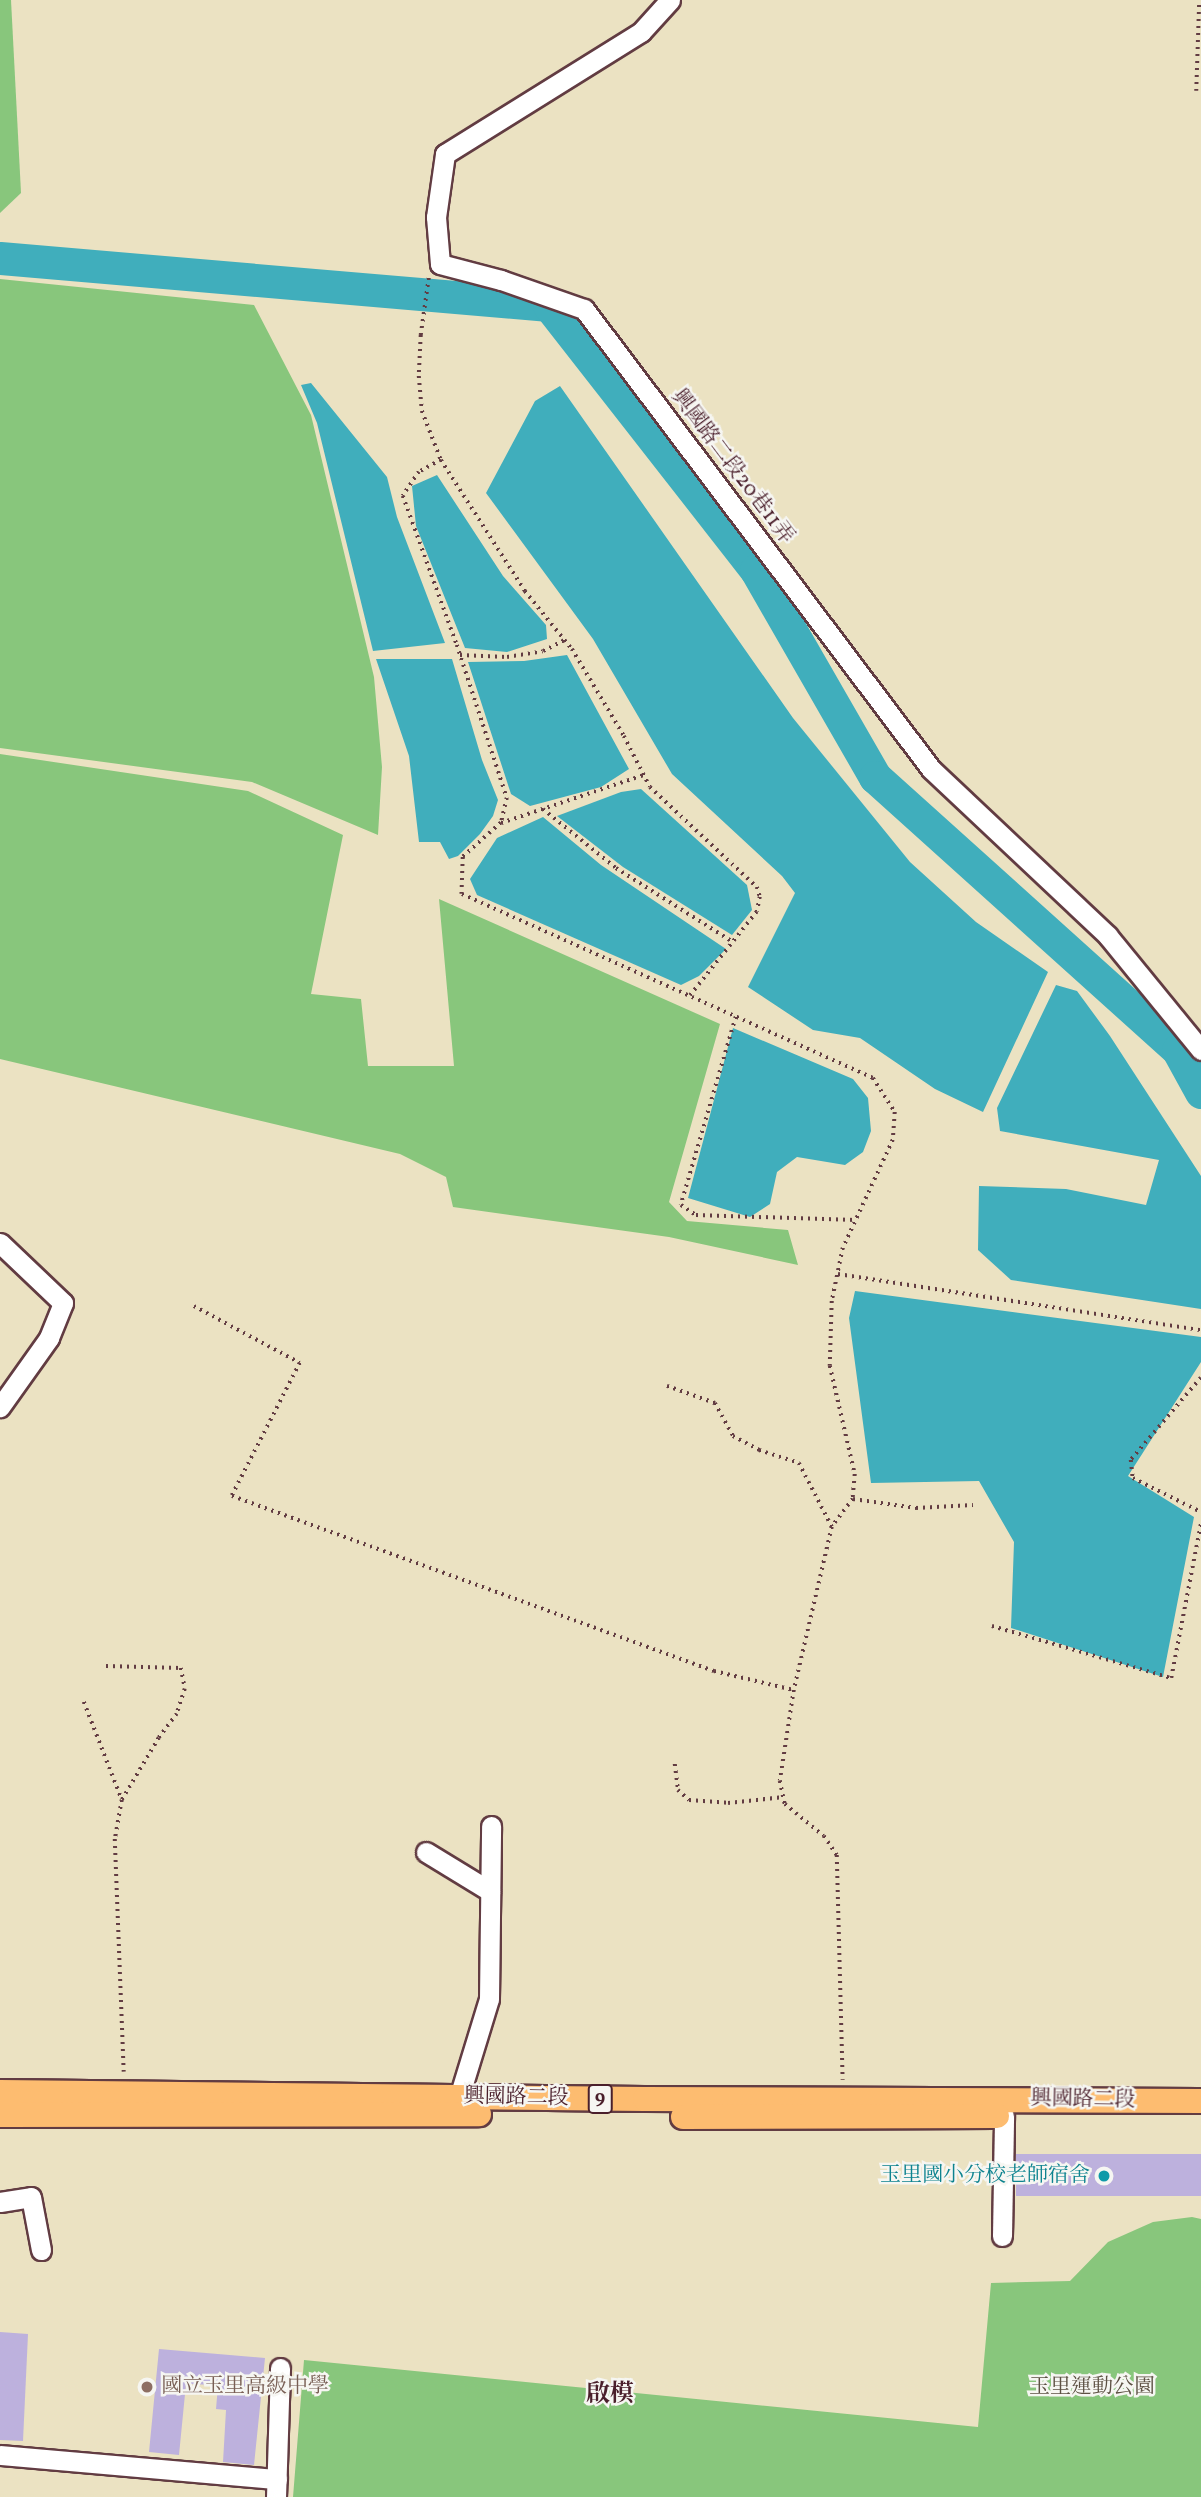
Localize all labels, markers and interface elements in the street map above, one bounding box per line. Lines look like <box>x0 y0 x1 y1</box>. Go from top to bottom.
street label: 興國路二段20巷11弄 <box>666 385 798 549</box>
street label: 興國路二段 <box>463 2084 569 2112</box>
road number: 9 <box>588 2084 612 2114</box>
street label: 興國路二段 <box>1030 2086 1136 2114</box>
place label: 玉里國小分校老師宿舍 <box>880 2163 1090 2189</box>
marker: 玉里國小分校老師宿舍 <box>1096 2168 1112 2184</box>
place label: 國立玉里高級中學 <box>161 2374 329 2400</box>
park label: 玉里運動公園 <box>1029 2375 1155 2401</box>
marker: 國立玉里高級中學 <box>139 2379 155 2395</box>
district label: 啟模 <box>586 2382 634 2410</box>

